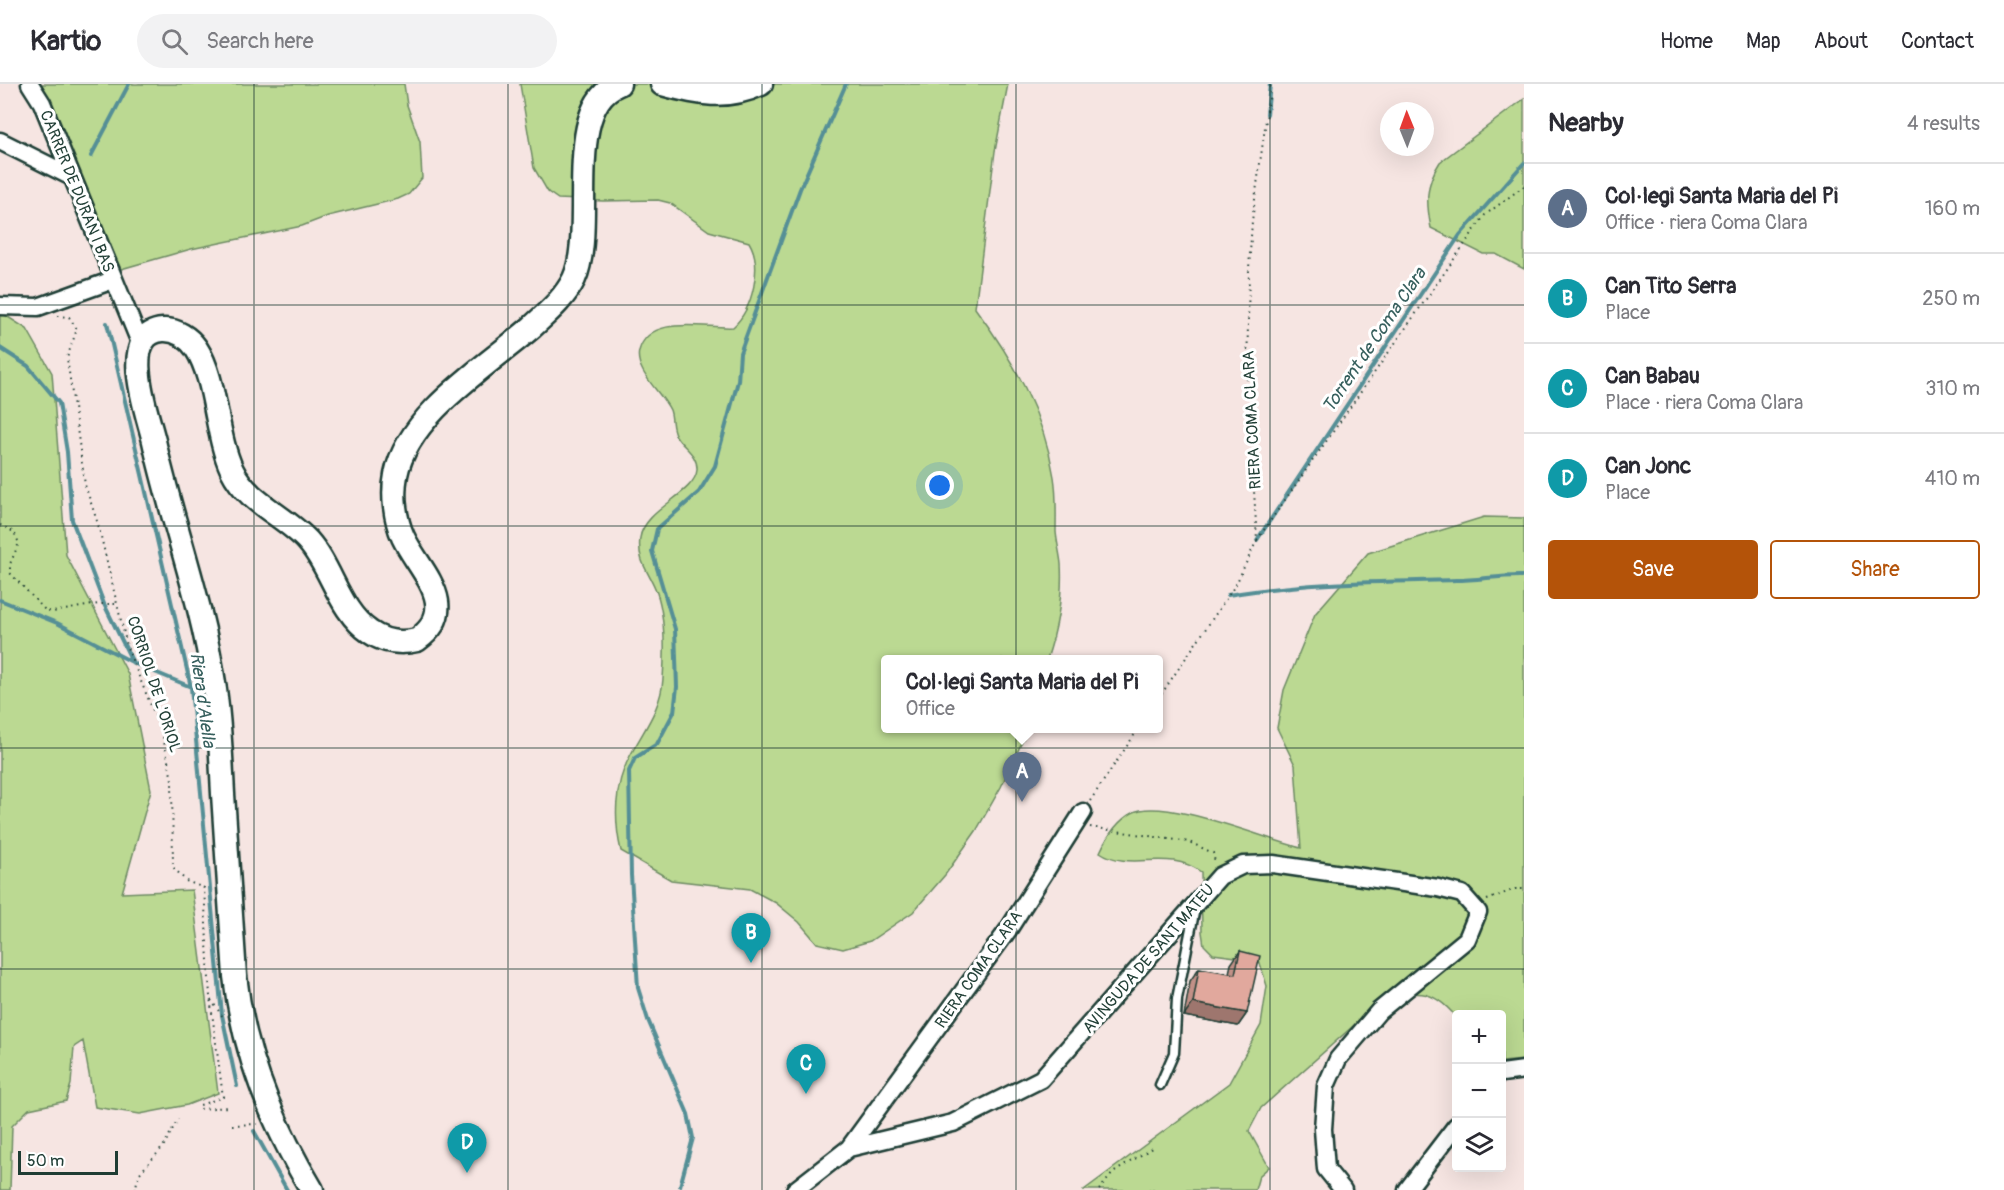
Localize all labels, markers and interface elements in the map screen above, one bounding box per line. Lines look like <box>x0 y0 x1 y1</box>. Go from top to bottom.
search box <box>137 14 557 68</box>
text: Kartio <box>30 24 101 59</box>
icon: search <box>158 25 191 58</box>
text: Search here <box>206 27 314 55</box>
text: Home <box>1660 28 1713 55</box>
text: Map <box>1746 28 1781 55</box>
text: About <box>1814 28 1868 55</box>
text: Contact <box>1901 28 1974 55</box>
north arrow <box>1380 102 1434 156</box>
street label: CARRER DE DURAN I BAS <box>35 107 119 275</box>
text: Nearby <box>1548 107 1624 139</box>
text: 4 results <box>1907 111 1980 136</box>
text: Col·legi Santa Maria del Pi <box>1605 182 1838 210</box>
text: A <box>1561 196 1574 221</box>
text: 160 m <box>1925 196 1980 221</box>
text: Office · riera Coma Clara <box>1605 210 1808 235</box>
water label: Torrent de Coma Clara <box>1317 262 1432 417</box>
text: Can Tito Serra <box>1605 272 1737 300</box>
text: B <box>1562 286 1573 311</box>
text: 250 m <box>1922 286 1980 311</box>
text: Place <box>1605 300 1650 325</box>
street label: RIERA COMA CLARA <box>1238 350 1266 490</box>
text: Can Babau <box>1605 362 1700 390</box>
text: C <box>1561 376 1574 401</box>
text: 310 m <box>1925 376 1980 401</box>
text: Place · riera Coma Clara <box>1605 390 1803 415</box>
text: Can Jonc <box>1605 452 1691 480</box>
text: D <box>1561 466 1574 491</box>
text: 410 m <box>1925 466 1980 491</box>
your location <box>925 471 954 500</box>
text: Place <box>1605 480 1650 505</box>
button: Save <box>1548 540 1758 599</box>
button: Share <box>1770 540 1980 599</box>
street label: CORRIOL DE L'ORIOL <box>123 614 186 755</box>
water label: Riera d'Alella <box>184 651 221 750</box>
popup <box>881 655 1163 733</box>
text: Col·legi Santa Maria del Pi <box>906 668 1138 696</box>
text: Office <box>906 696 955 721</box>
pin: A <box>1002 752 1042 802</box>
street label: AVINGUDA DE SANT MATEU <box>1078 880 1219 1037</box>
street label: RIERA COMA CLARA <box>931 907 1027 1032</box>
pin: B <box>732 914 771 963</box>
map controls <box>1452 1010 1506 1172</box>
button: + <box>1452 1010 1506 1064</box>
pin: C <box>786 1044 826 1094</box>
button: − <box>1452 1064 1506 1118</box>
button: layers <box>1452 1118 1506 1172</box>
pin: D <box>448 1124 486 1173</box>
scale bar <box>18 1148 118 1176</box>
text: 50 m <box>27 1151 64 1171</box>

